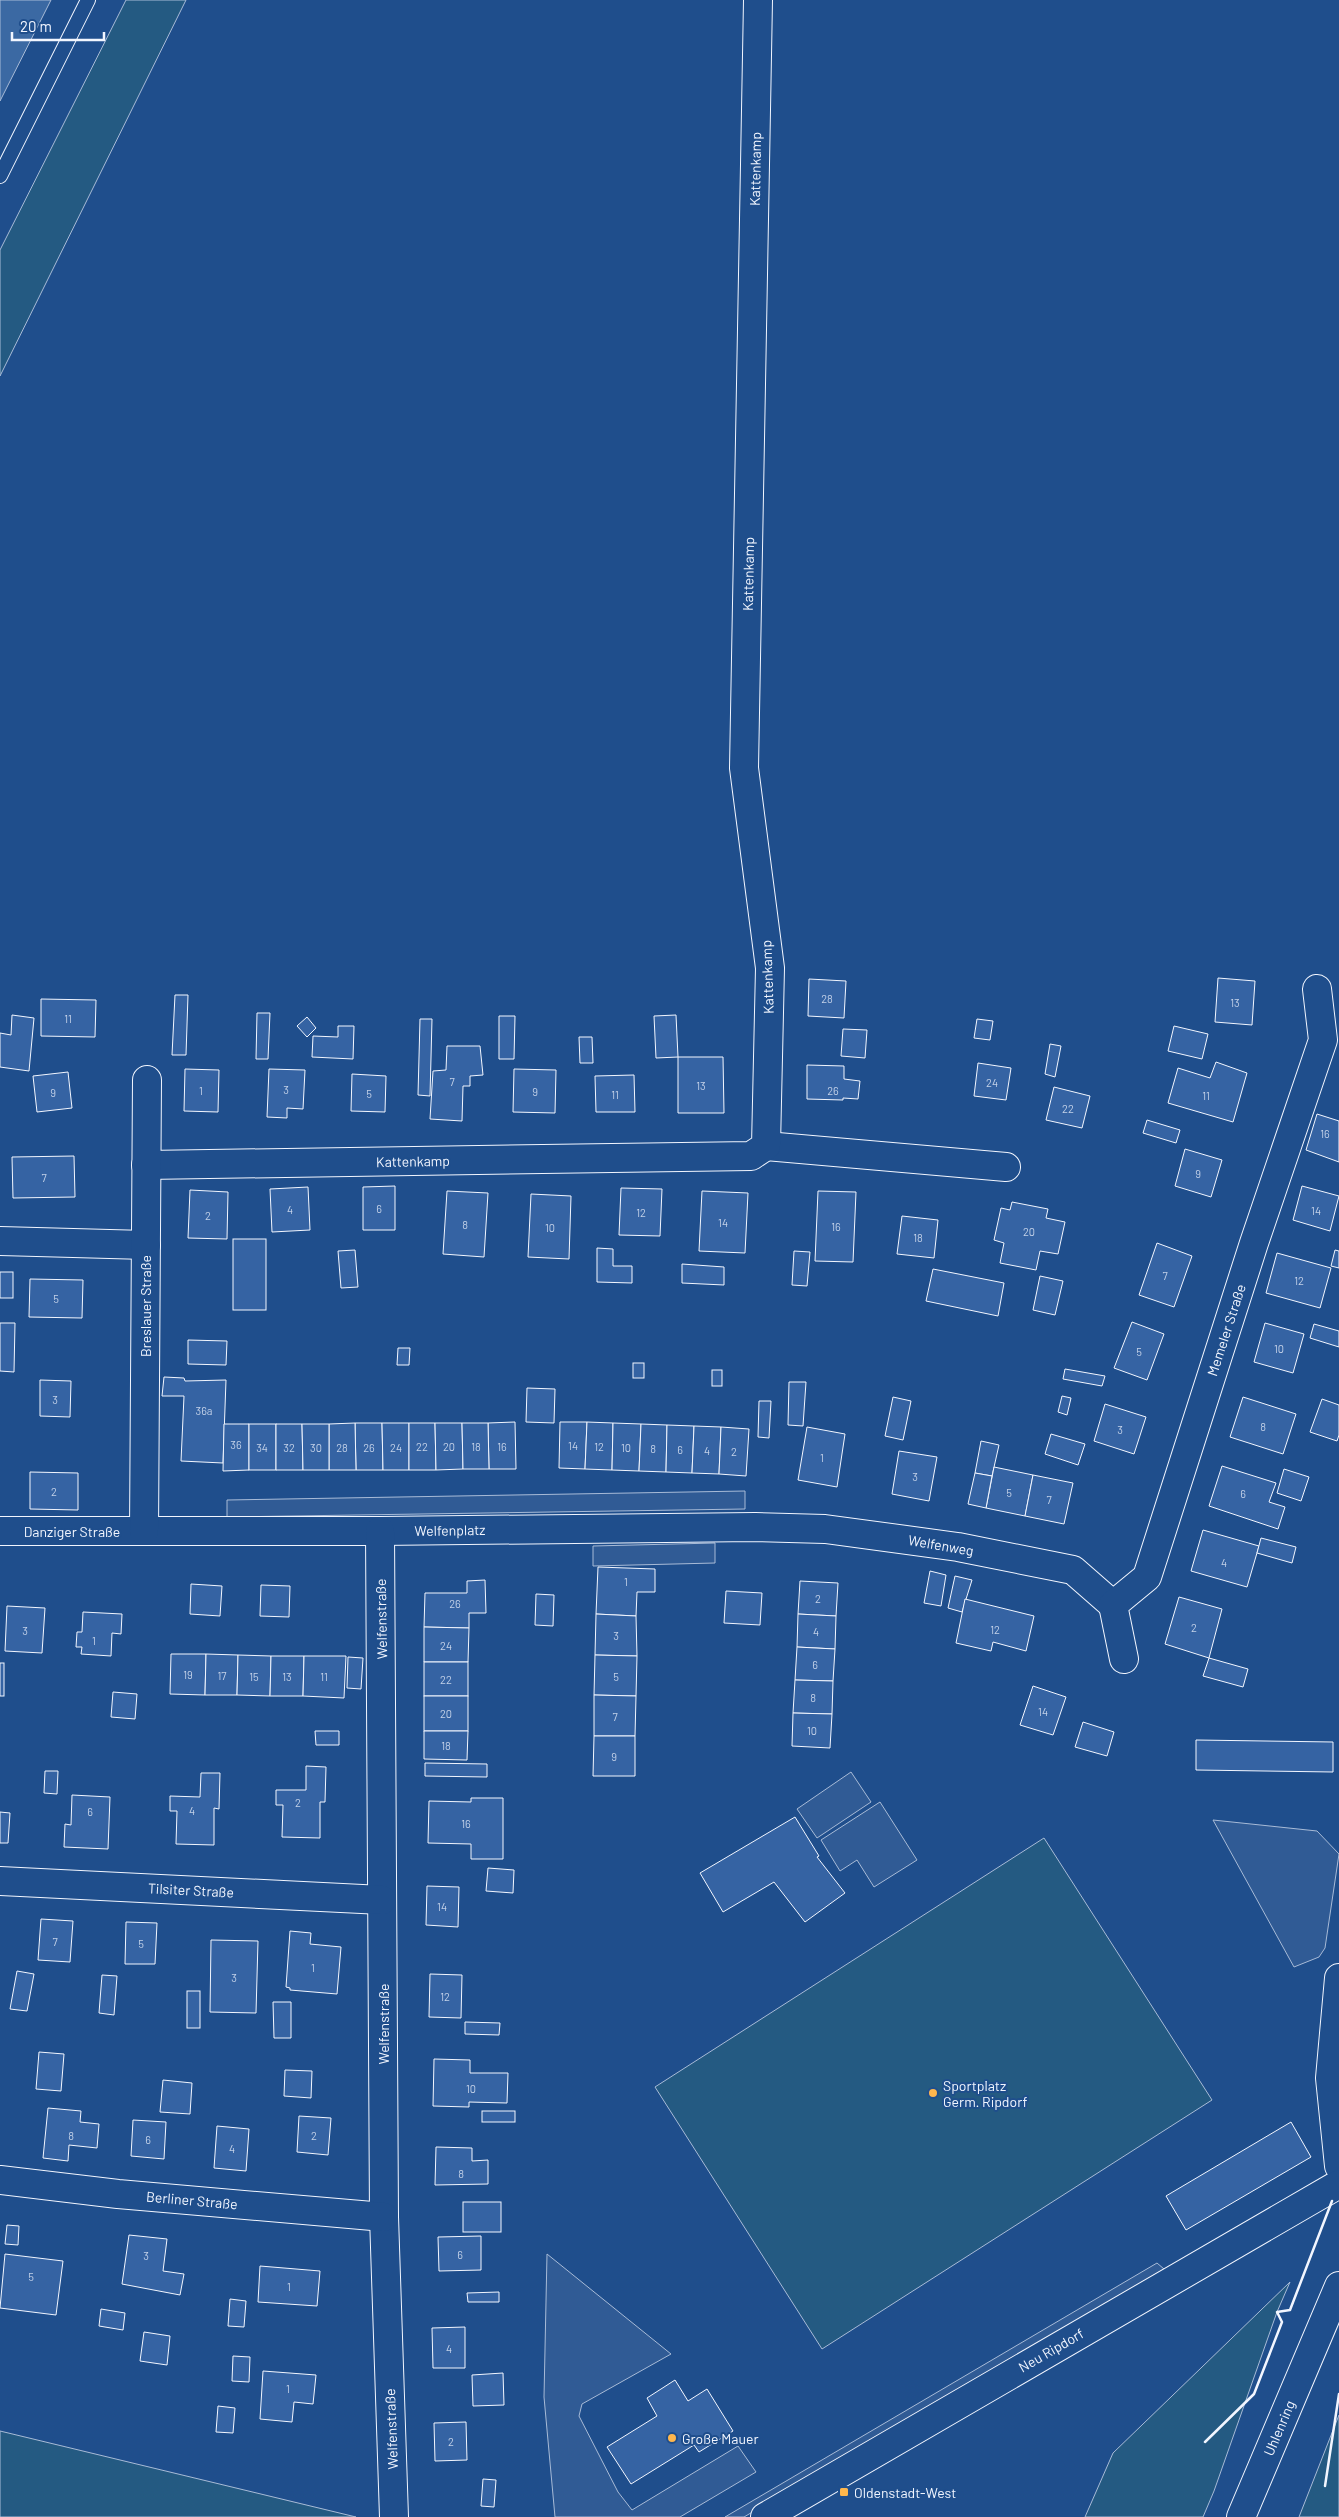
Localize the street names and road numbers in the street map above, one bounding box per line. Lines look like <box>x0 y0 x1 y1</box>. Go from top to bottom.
street label: Kattenkamp <box>746 132 764 206</box>
street label: Kattenkamp <box>739 537 757 611</box>
street label: Kattenkamp <box>757 940 777 1014</box>
street label: Kattenkamp <box>376 1152 450 1170</box>
street label: Breslauer Straße <box>137 1255 154 1357</box>
street label: Memeler Straße <box>1203 1282 1249 1378</box>
street label: Welfenplatz <box>414 1521 486 1539</box>
street label: Danziger Straße <box>24 1523 120 1540</box>
street label: Welfenweg <box>907 1531 975 1559</box>
street label: Welfenstraße <box>372 1578 390 1660</box>
street label: Tilsiter Straße <box>148 1879 234 1901</box>
street label: Welfenstraße <box>375 1984 392 2064</box>
street label: Berliner Straße <box>146 2188 238 2212</box>
street label: Neu Ripdorf <box>1015 2324 1087 2376</box>
street label: Welfenstraße <box>381 2388 401 2470</box>
street label: Uhlenring <box>1260 2398 1298 2458</box>

